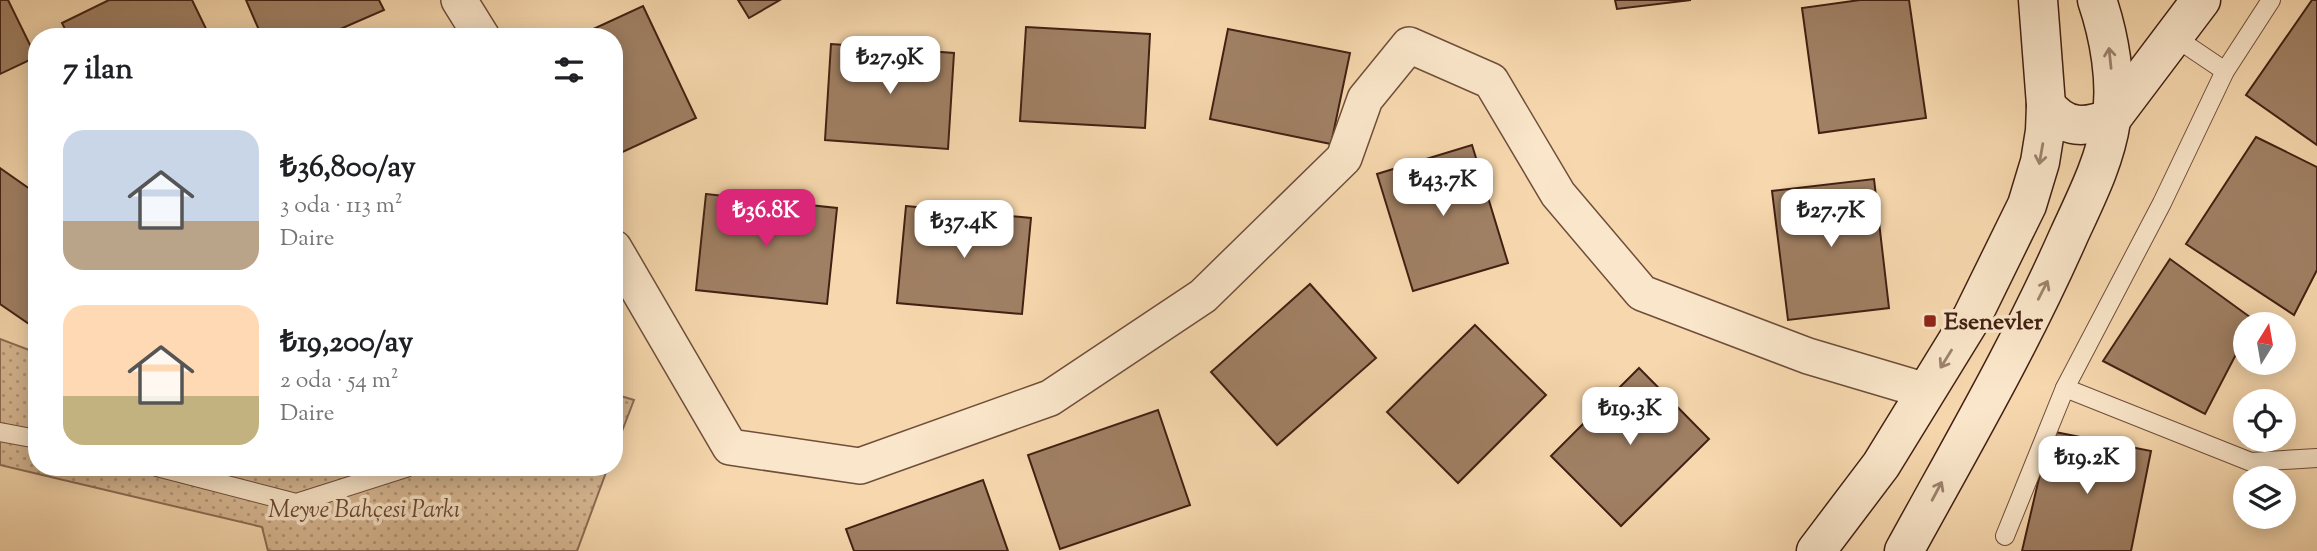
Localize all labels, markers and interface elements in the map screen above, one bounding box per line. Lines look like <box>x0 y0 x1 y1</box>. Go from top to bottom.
pin: ₺27.9K <box>833 36 947 96</box>
text: ₺27.9K <box>856 42 924 75</box>
one-way arrow <box>2104 47 2117 70</box>
text: 7 ilan <box>63 49 133 92</box>
icon: filters <box>550 51 588 89</box>
one-way arrow <box>2034 142 2047 165</box>
text: ₺36,800/ay <box>280 147 416 190</box>
icon: home <box>119 158 203 242</box>
pin: ₺43.7K <box>1386 158 1500 218</box>
text: ₺43.7K <box>1409 164 1477 197</box>
text: 3 oda · 113 m² <box>280 190 403 223</box>
pin: ₺36.8K <box>709 190 823 249</box>
pin: ₺27.7K <box>1774 190 1888 249</box>
text: ₺36.8K <box>732 195 800 228</box>
text: ₺27.7K <box>1797 195 1865 228</box>
pin: ₺37.4K <box>907 201 1021 260</box>
text: ₺37.4K <box>931 206 997 239</box>
text: Daire <box>280 223 335 256</box>
one-way arrow <box>2037 280 2051 301</box>
place label: Esenevler <box>1944 306 2044 340</box>
north arrow <box>2233 312 2296 374</box>
map controls <box>2233 312 2296 529</box>
marker: Esenevler <box>1922 313 1938 329</box>
text: ₺19,200/ay <box>280 322 413 365</box>
icon: home <box>119 333 203 417</box>
one-way arrow <box>1938 349 1953 368</box>
text: 2 oda · 54 m² <box>280 365 399 398</box>
pin: ₺19.3K <box>1573 388 1687 447</box>
button: locate <box>2233 389 2296 452</box>
text: ₺19.3K <box>1598 393 1662 426</box>
text: Daire <box>280 398 335 431</box>
pin: ₺19.2K <box>2030 436 2144 496</box>
text: ₺19.2K <box>2054 442 2120 475</box>
button: layers <box>2233 466 2296 529</box>
one-way arrow <box>1931 481 1944 502</box>
park label: Meyve Bahçesi Parkı <box>268 494 460 528</box>

